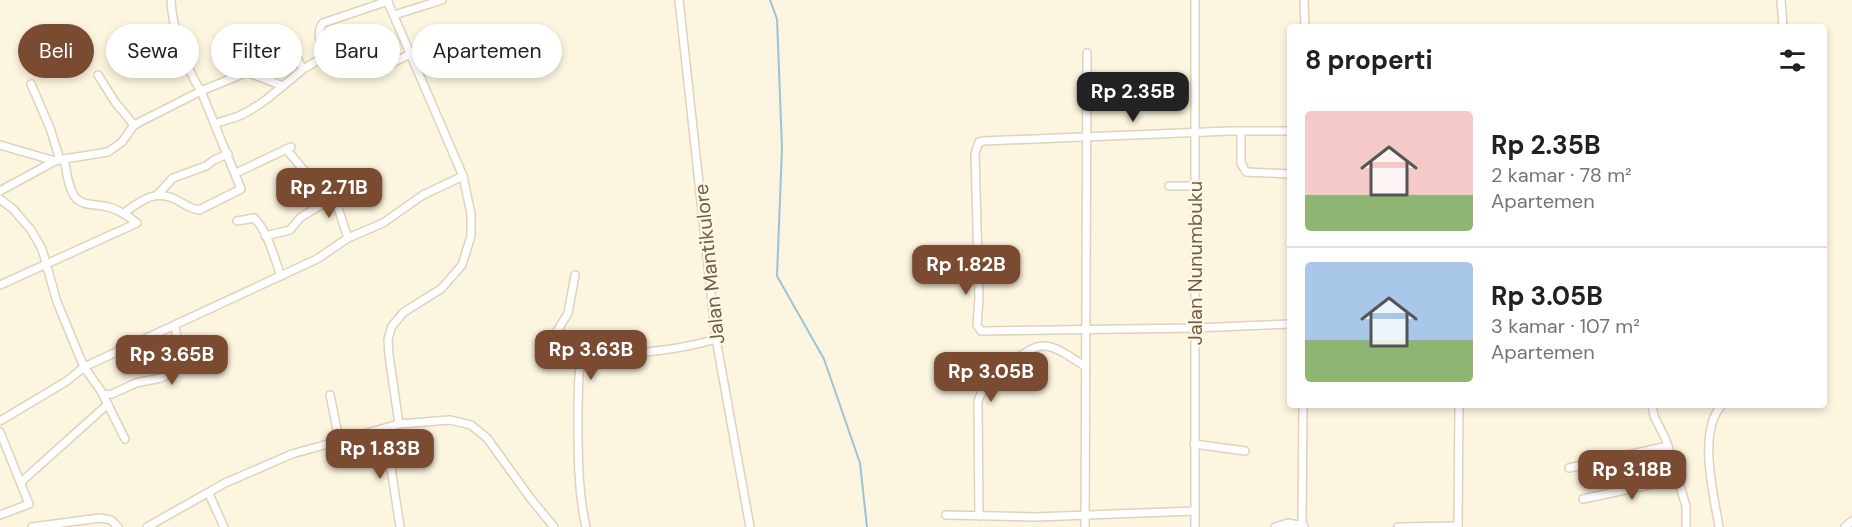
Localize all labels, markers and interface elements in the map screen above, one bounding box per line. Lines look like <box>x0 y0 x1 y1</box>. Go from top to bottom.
chip: Beli <box>18 24 94 78</box>
chip: Sewa <box>106 24 199 78</box>
chip: Filter <box>211 24 302 78</box>
chip: Baru <box>314 24 400 78</box>
chip: Apartemen <box>412 24 562 78</box>
text: 8 properti <box>1305 43 1433 77</box>
icon: filters <box>1776 44 1809 77</box>
pin: Rp 2.35B <box>1071 72 1195 123</box>
text: Rp 2.35B <box>1091 78 1175 104</box>
text: Rp 2.35B <box>1491 128 1601 162</box>
icon: home <box>1353 135 1425 207</box>
text: 2 kamar · 78 m² <box>1491 162 1632 188</box>
pin: Rp 2.71B <box>267 168 391 219</box>
text: Rp 2.71B <box>290 174 368 200</box>
street label: Jalan Nunumbuku <box>1182 181 1208 345</box>
street label: Jalan Mantikulore <box>688 183 730 345</box>
text: Apartemen <box>1491 188 1595 214</box>
pin: Rp 1.82B <box>904 245 1028 296</box>
text: Rp 1.82B <box>926 251 1006 277</box>
text: Rp 3.05B <box>1491 279 1603 313</box>
icon: home <box>1353 286 1425 358</box>
text: 3 kamar · 107 m² <box>1491 313 1640 339</box>
pin: Rp 3.63B <box>529 330 653 381</box>
pin: Rp 3.65B <box>110 335 234 386</box>
text: Rp 3.63B <box>549 336 633 362</box>
text: Apartemen <box>1491 339 1595 365</box>
text: Rp 3.65B <box>130 341 214 367</box>
pin: Rp 3.05B <box>929 352 1053 403</box>
text: Rp 3.05B <box>948 358 1034 384</box>
pin: Rp 1.83B <box>318 429 442 480</box>
text: Rp 1.83B <box>340 435 420 461</box>
pin: Rp 3.18B <box>1570 450 1694 501</box>
text: Rp 3.18B <box>1592 456 1672 482</box>

